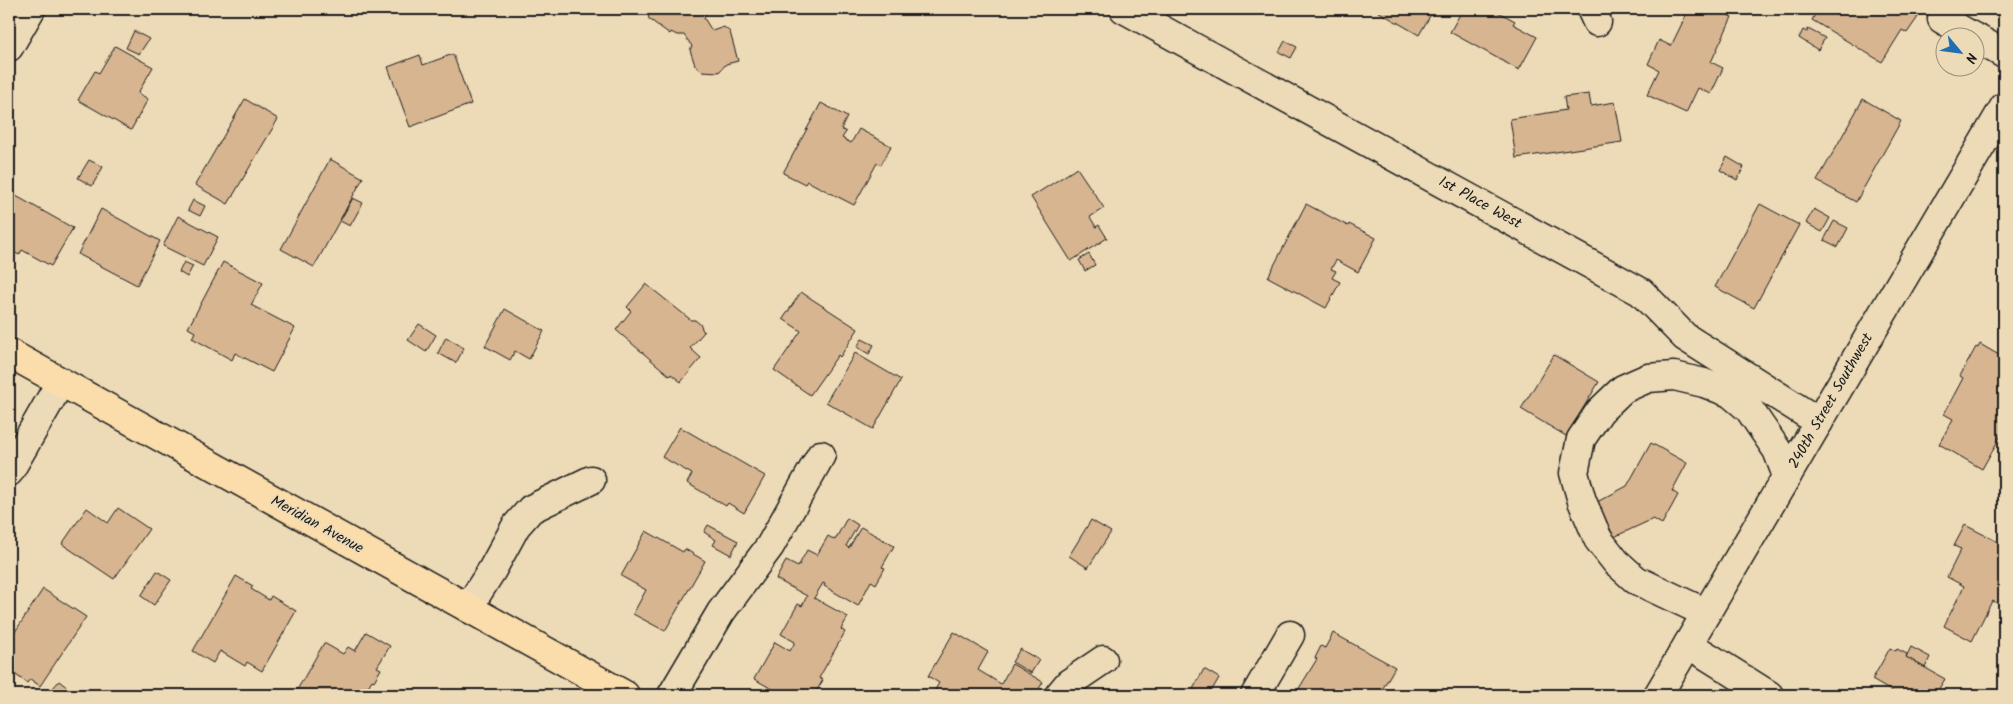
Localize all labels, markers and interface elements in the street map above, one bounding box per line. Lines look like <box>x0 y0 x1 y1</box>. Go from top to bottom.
north arrow <box>1936 28 1986 78</box>
text: N <box>1959 49 1982 67</box>
street label: 1st Place West <box>1434 170 1526 236</box>
street label: 240th Street Southwest <box>1782 328 1880 473</box>
street label: Meridian Avenue <box>266 489 368 561</box>

